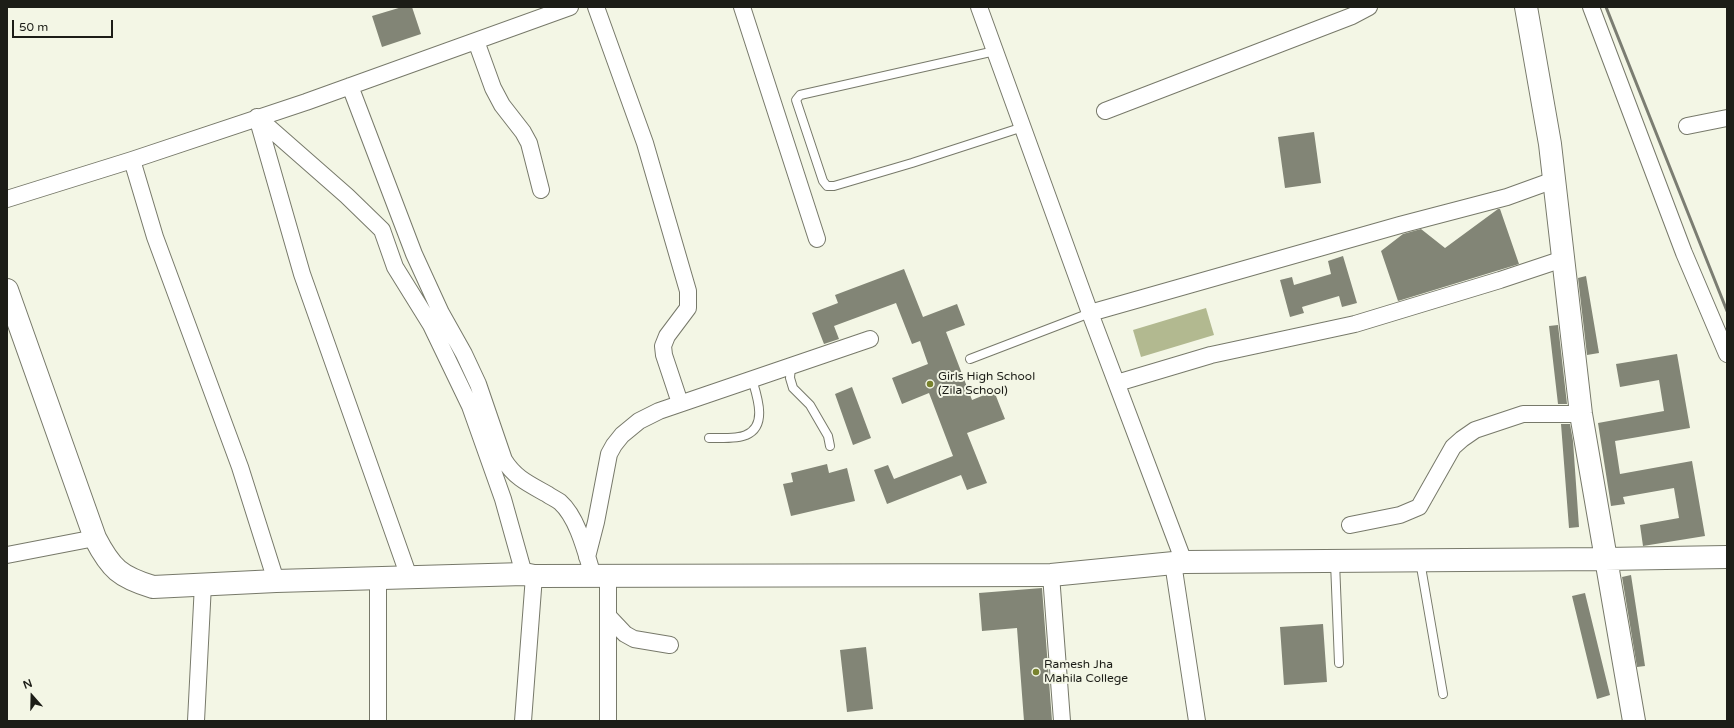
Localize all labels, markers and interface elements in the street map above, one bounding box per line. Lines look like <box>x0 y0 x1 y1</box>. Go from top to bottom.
scale bar <box>14 12 115 38</box>
text: 50 m <box>19 20 48 34</box>
place label: Girls High School (Zila School) <box>938 370 1035 398</box>
marker: Girls High School (Zila School) <box>925 379 935 389</box>
place label: Ramesh Jha Mahila College <box>1044 658 1128 686</box>
marker: Ramesh Jha Mahila College <box>1031 667 1041 677</box>
north arrow <box>12 676 52 716</box>
text: N <box>21 677 34 692</box>

